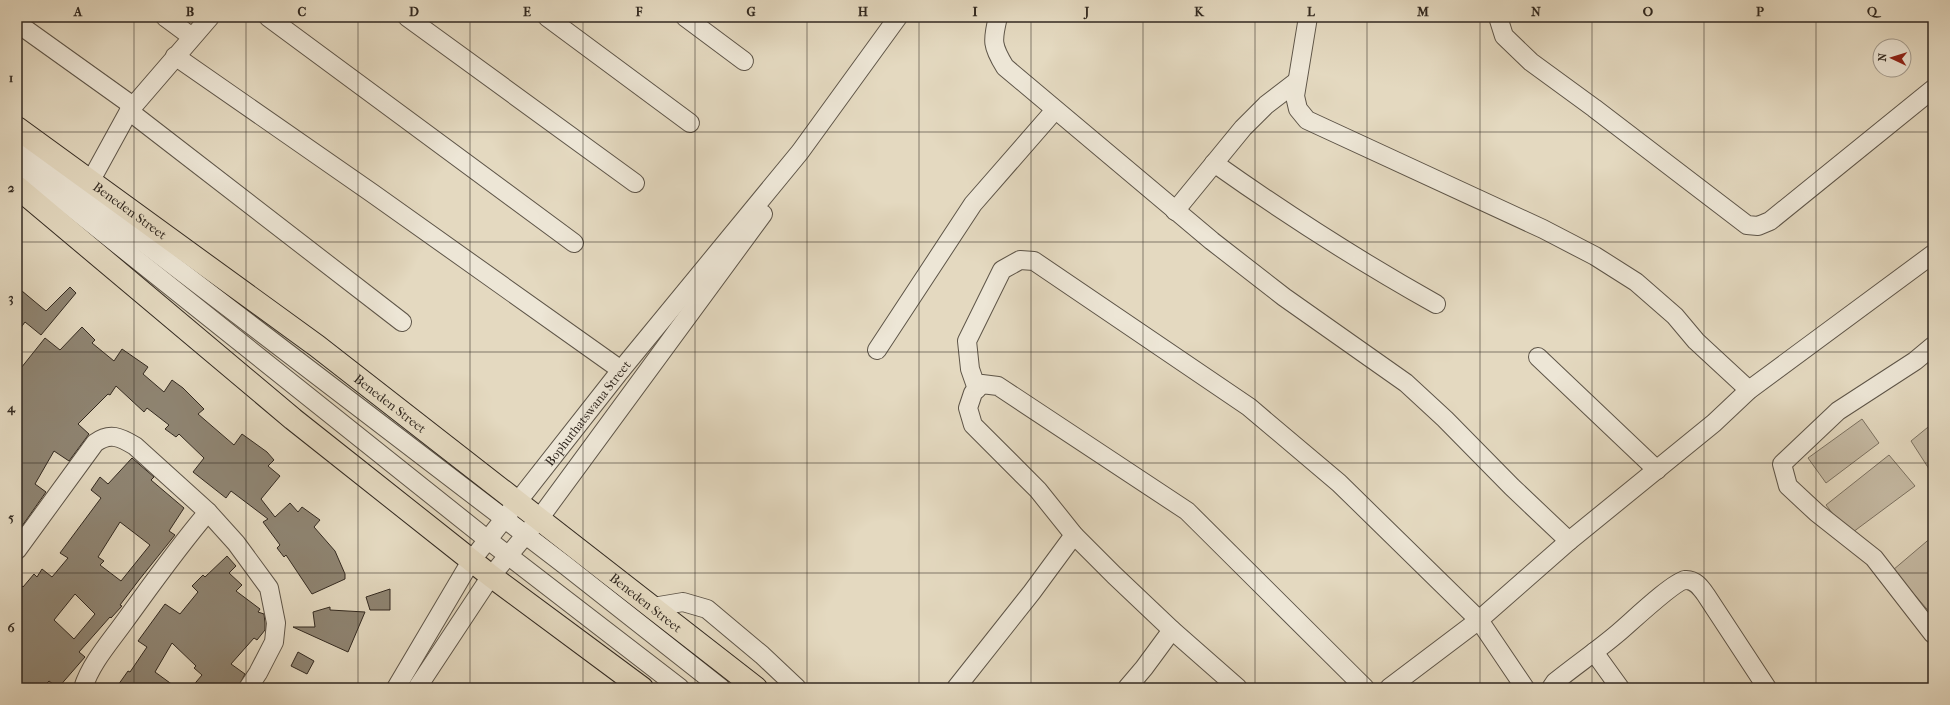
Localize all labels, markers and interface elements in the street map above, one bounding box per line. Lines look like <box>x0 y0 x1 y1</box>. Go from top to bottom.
text: A <box>73 4 83 19</box>
text: B <box>186 4 195 19</box>
text: C <box>298 4 307 19</box>
text: D <box>409 4 419 19</box>
text: E <box>523 4 531 19</box>
text: F <box>635 4 643 19</box>
text: G <box>746 4 756 19</box>
text: H <box>858 4 869 19</box>
text: I <box>972 4 978 19</box>
text: J <box>1083 4 1090 20</box>
text: K <box>1194 4 1205 19</box>
text: L <box>1307 4 1316 19</box>
text: M <box>1416 4 1429 19</box>
text: N <box>1531 4 1541 19</box>
text: O <box>1643 4 1653 19</box>
text: P <box>1756 4 1764 19</box>
text: Q <box>1867 4 1882 19</box>
north arrow <box>1872 38 1912 78</box>
text: N <box>1876 52 1889 62</box>
text: 1 <box>9 70 14 85</box>
street label: Beneden Street <box>91 179 170 242</box>
text: 2 <box>8 180 15 195</box>
text: 3 <box>8 290 14 306</box>
street label: Bophuthatswana Street <box>541 357 634 469</box>
street label: Beneden Street <box>352 371 430 436</box>
text: 4 <box>6 400 16 416</box>
text: 5 <box>8 510 14 525</box>
street label: Beneden Street <box>607 570 685 635</box>
text: 6 <box>7 620 15 635</box>

